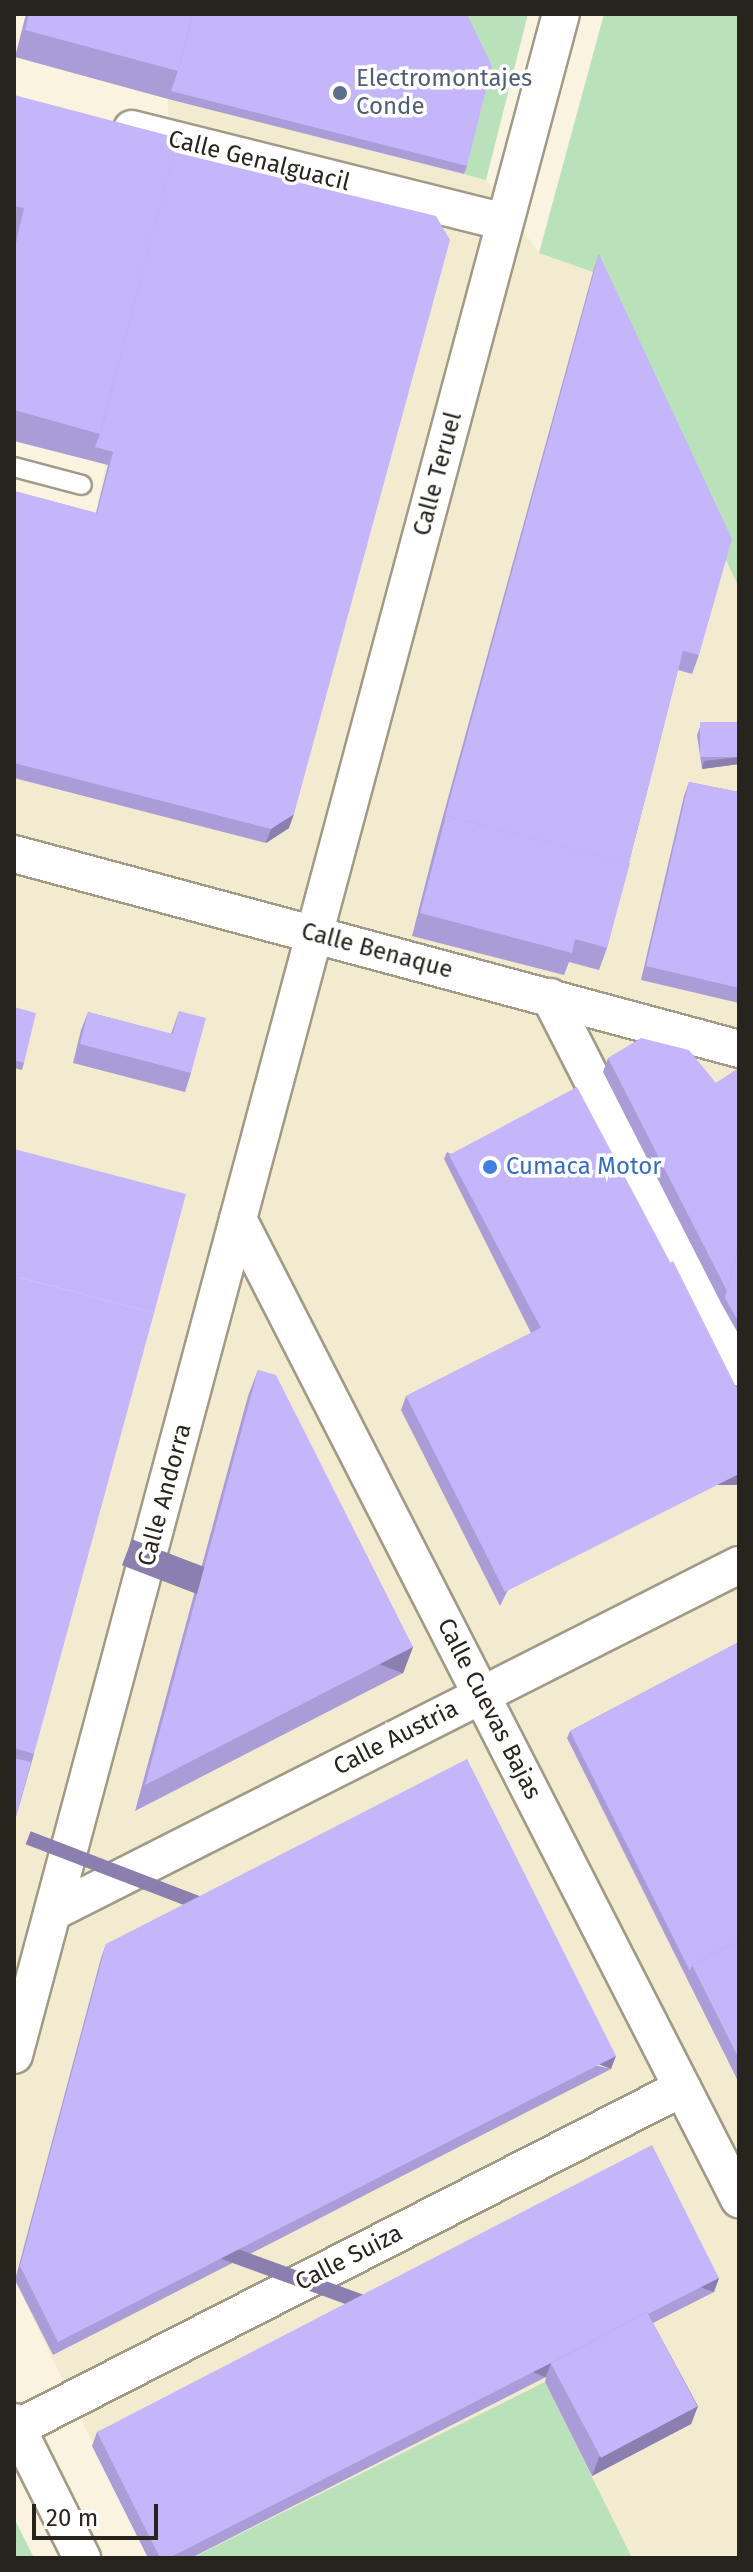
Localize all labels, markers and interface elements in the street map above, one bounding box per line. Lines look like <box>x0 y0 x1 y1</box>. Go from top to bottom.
place label: Electromontajes Conde <box>356 65 532 121</box>
marker: Electromontajes Conde <box>331 84 349 102</box>
street label: Calle Genalguacil <box>165 125 353 197</box>
street label: Calle Teruel <box>408 409 468 539</box>
street label: Calle Benaque <box>298 917 456 985</box>
place label: Cumaca Motor <box>506 1153 662 1181</box>
marker: Cumaca Motor <box>481 1158 499 1176</box>
street label: Calle Andorra <box>132 1421 198 1569</box>
street label: Calle Cuevas Bajas <box>431 1614 547 1804</box>
street label: Calle Austria <box>329 1694 463 1782</box>
street label: Calle Suiza <box>291 2219 407 2297</box>
scale bar <box>36 2488 162 2538</box>
text: 20 m <box>46 2504 98 2532</box>

